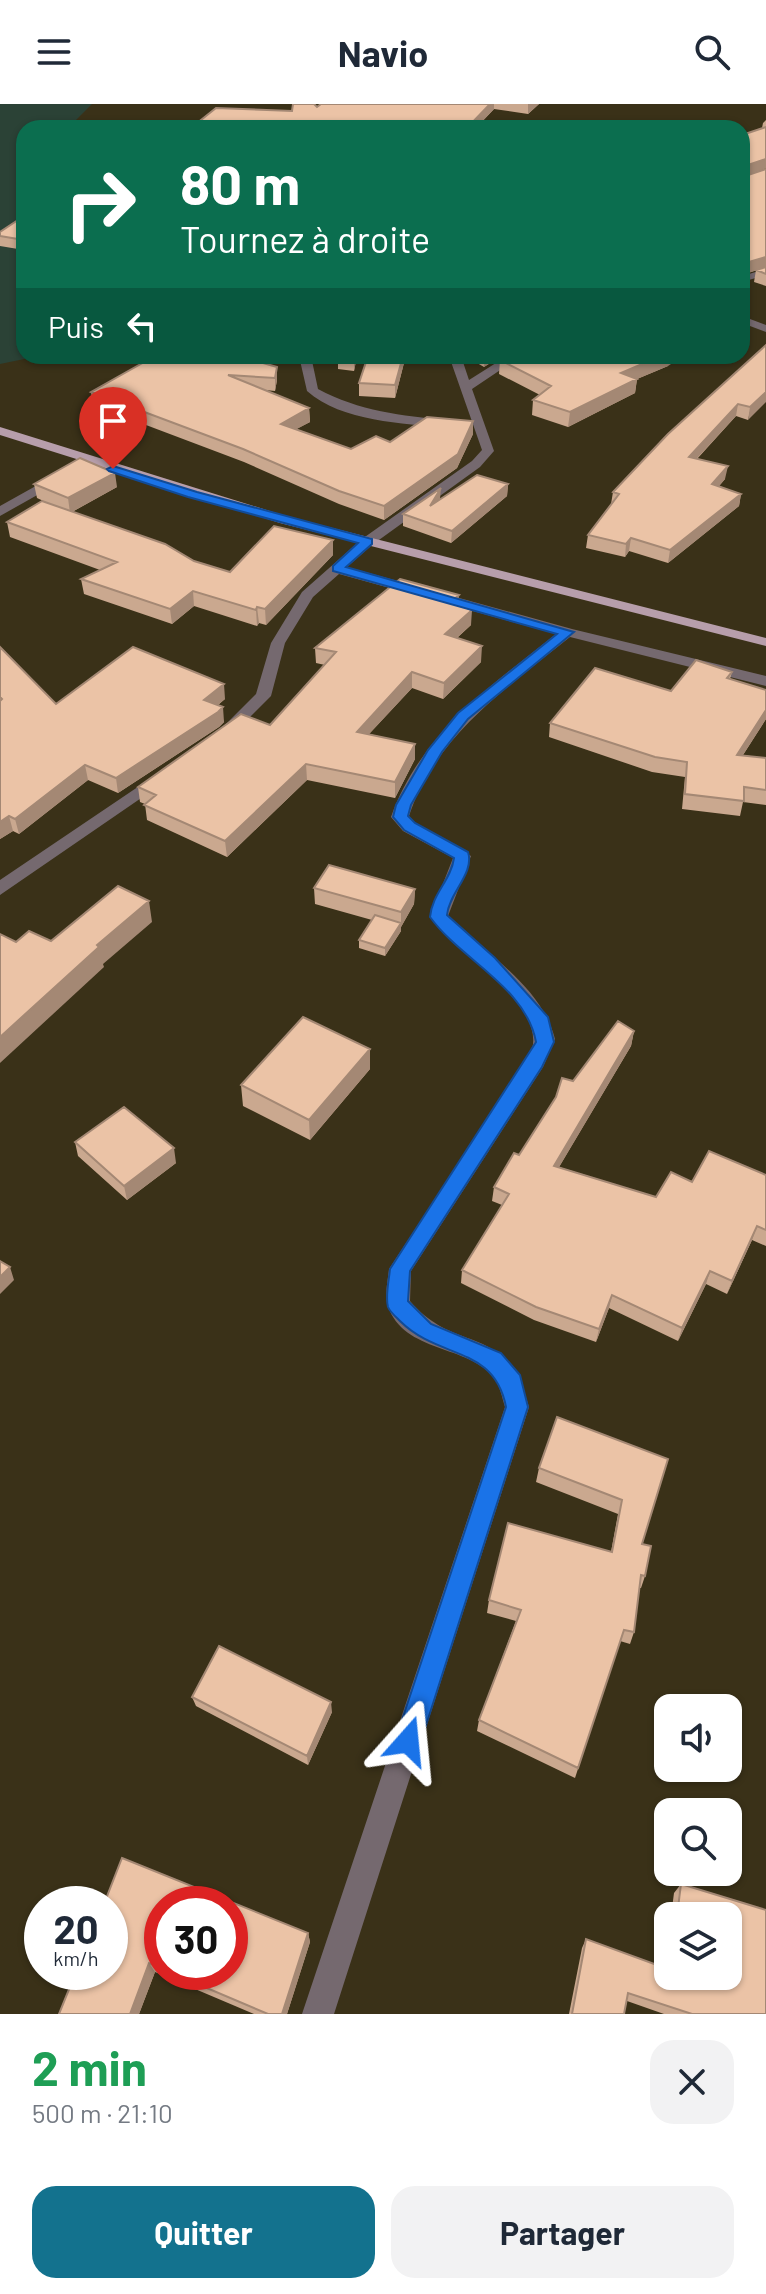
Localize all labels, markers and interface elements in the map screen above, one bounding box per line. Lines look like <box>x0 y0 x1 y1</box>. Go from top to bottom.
icon: menu <box>32 30 76 74</box>
icon: search <box>690 30 734 74</box>
text: Navio <box>338 31 428 74</box>
text: 80 m <box>180 149 300 216</box>
icon: right <box>48 152 152 256</box>
text: Tournez à droite <box>180 217 430 260</box>
icon: left <box>120 304 164 348</box>
text: Puis <box>48 308 104 344</box>
pin <box>79 387 147 469</box>
icon: arrive <box>91 399 135 443</box>
map controls <box>654 1694 742 1990</box>
button: sound <box>654 1694 742 1782</box>
position arrow <box>366 1699 450 1783</box>
button: search <box>654 1798 742 1886</box>
speed limit sign: 30 <box>144 1886 248 1990</box>
button: layers <box>654 1902 742 1990</box>
text: 20 <box>53 1904 99 1952</box>
text: km/h <box>53 1946 99 1970</box>
text: 2 min <box>32 2038 147 2096</box>
button: close <box>650 2040 734 2124</box>
text: 500 m · 21:10 <box>32 2097 173 2128</box>
button: Quitter <box>32 2186 375 2278</box>
button: Partager <box>391 2186 734 2278</box>

